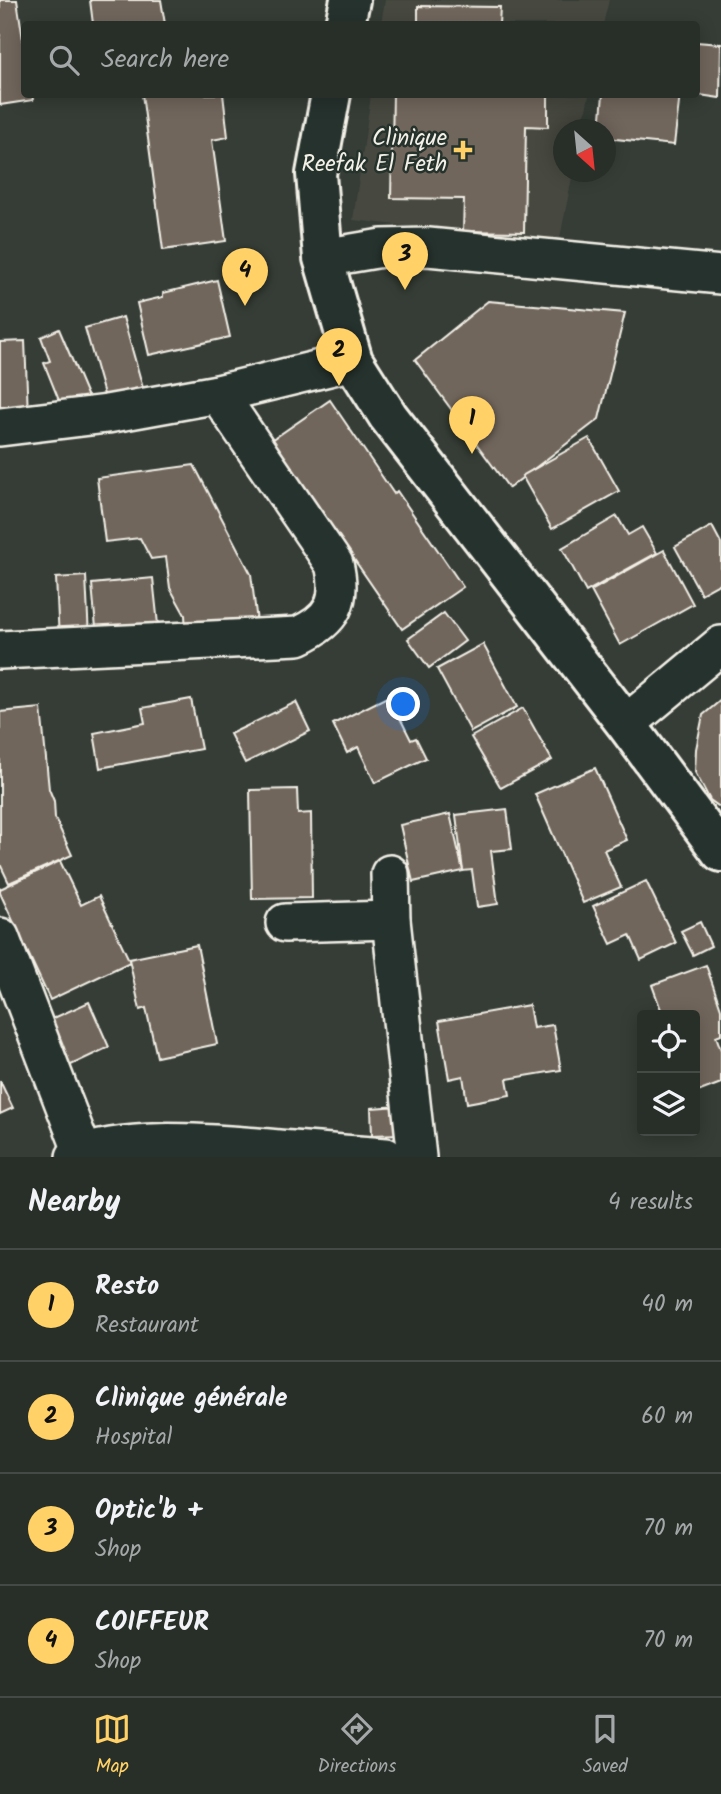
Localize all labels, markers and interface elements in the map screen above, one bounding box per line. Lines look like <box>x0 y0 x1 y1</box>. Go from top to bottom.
search box <box>21 21 700 98</box>
text: Search here <box>101 39 229 81</box>
icon: search <box>45 41 83 79</box>
north arrow <box>553 119 616 182</box>
place label: Clinique Reefak El Feth <box>302 121 447 183</box>
marker: Clinique Reefak El Feth <box>453 140 473 160</box>
pin: 3 <box>382 232 428 290</box>
pin: 4 <box>222 248 268 306</box>
pin: 2 <box>316 328 362 386</box>
pin: 1 <box>449 396 495 454</box>
your location <box>386 687 420 721</box>
map controls <box>637 1010 700 1136</box>
button: locate <box>637 1010 700 1073</box>
button: layers <box>637 1073 700 1136</box>
text: Nearby <box>28 1179 120 1227</box>
text: 4 results <box>608 1185 693 1221</box>
text: Resto <box>95 1266 159 1308</box>
text: 1 <box>48 1287 54 1323</box>
text: 40 m <box>641 1287 693 1323</box>
text: Restaurant <box>95 1308 199 1344</box>
text: Clinique générale <box>95 1378 288 1420</box>
text: 2 <box>44 1399 58 1435</box>
text: 60 m <box>641 1399 693 1435</box>
text: Hospital <box>95 1420 172 1456</box>
text: Optic'b + <box>95 1490 202 1532</box>
text: 3 <box>45 1511 57 1547</box>
text: 70 m <box>643 1511 693 1547</box>
text: Shop <box>95 1532 141 1568</box>
text: COIFFEUR <box>95 1602 209 1644</box>
text: 4 <box>45 1623 57 1659</box>
text: 70 m <box>643 1623 693 1659</box>
text: Shop <box>95 1644 141 1680</box>
tab: Map <box>93 1710 131 1782</box>
tab: Directions <box>318 1710 396 1782</box>
tab: Saved <box>583 1710 628 1782</box>

